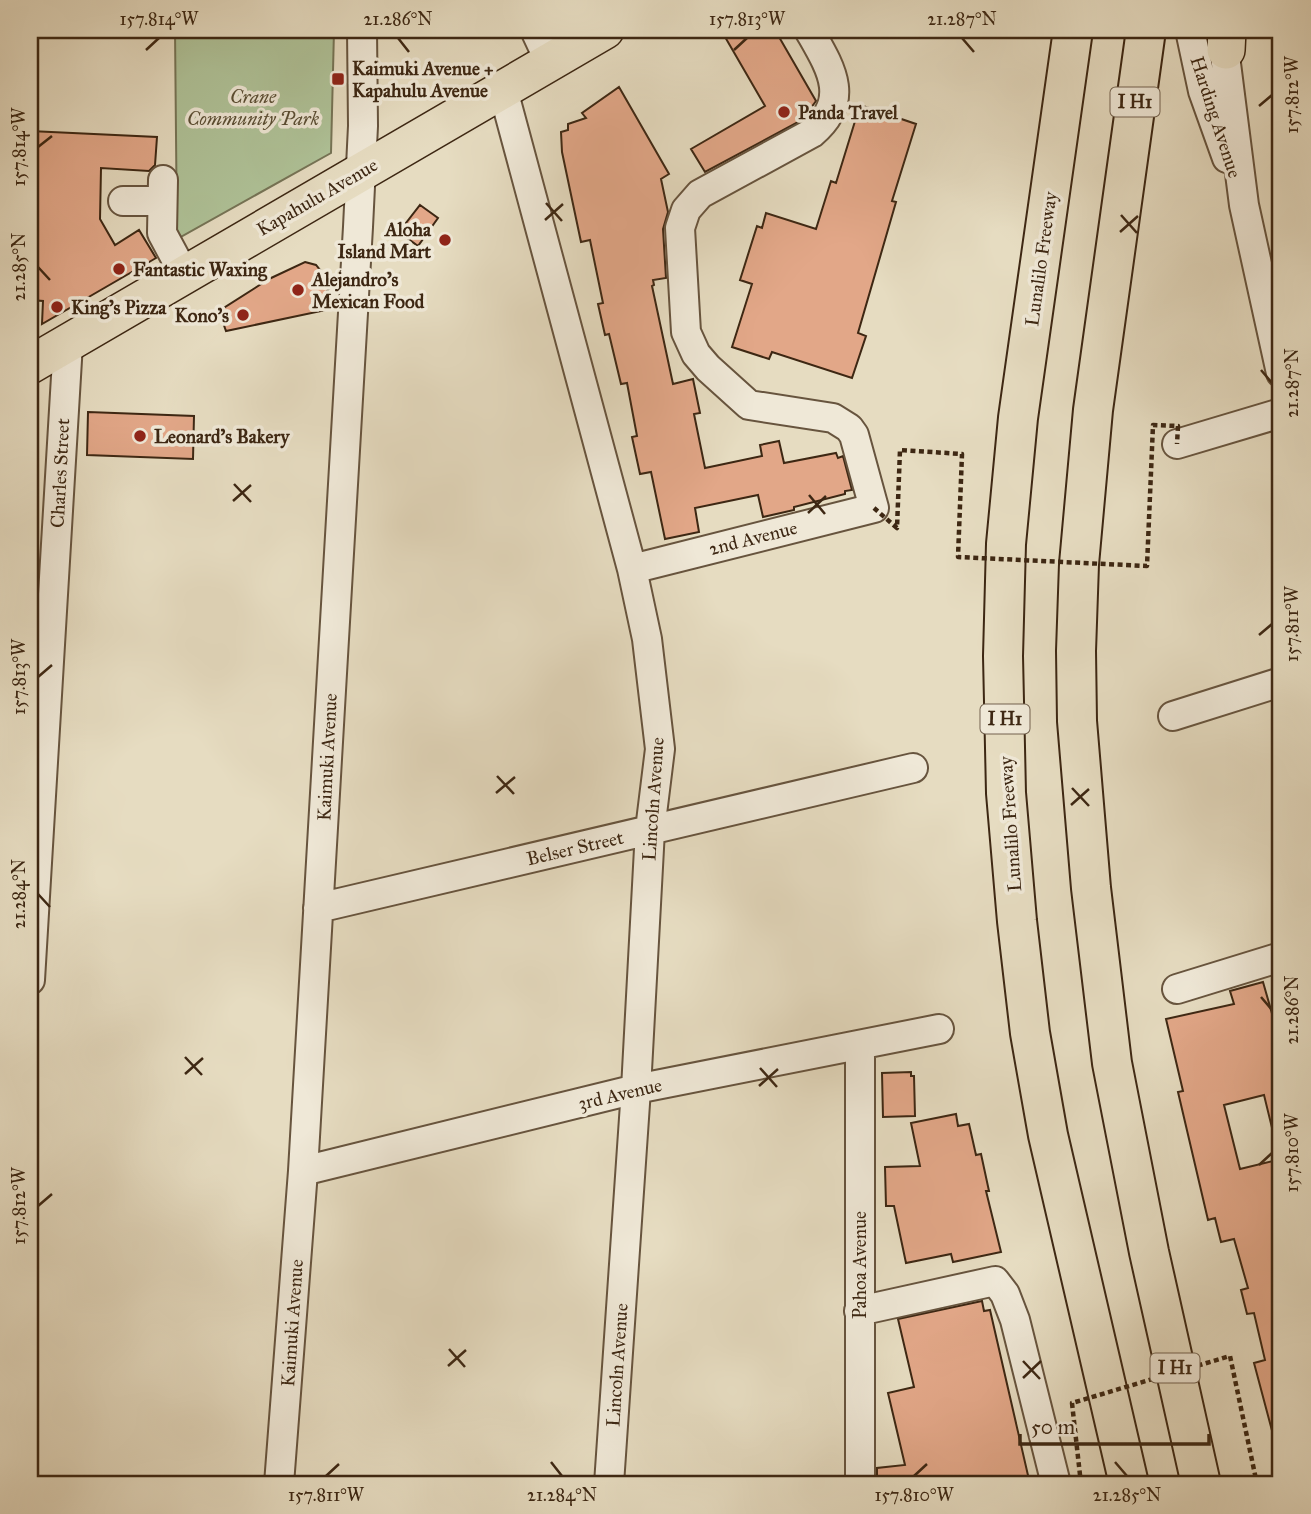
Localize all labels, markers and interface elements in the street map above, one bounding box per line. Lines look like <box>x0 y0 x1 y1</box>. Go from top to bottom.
text: 157.814°W <box>120 8 199 30</box>
text: 21.286°N <box>363 8 433 30</box>
text: 157.813°W <box>709 8 786 30</box>
text: 21.287°N <box>927 8 997 30</box>
street label: Harding Avenue <box>1185 53 1247 181</box>
text: 157.812°W <box>1281 55 1303 134</box>
place label: Kaimuki Avenue + Kapahulu Avenue <box>352 57 494 103</box>
marker: Kaimuki Avenue + Kapahulu Avenue <box>330 71 346 87</box>
park label: Crane Community Park <box>187 85 320 130</box>
road number: I H1 <box>1110 88 1160 116</box>
place label: Panda Travel <box>798 101 899 124</box>
marker: Panda Travel <box>776 104 792 120</box>
text: 157.814°W <box>8 107 30 186</box>
street label: Kapahulu Avenue <box>252 153 382 241</box>
street label: Lunalilo Freeway <box>1020 189 1062 328</box>
place label: Aloha Island Mart <box>338 218 432 263</box>
marker: Aloha Island Mart <box>437 232 453 248</box>
text: 21.285°N <box>8 233 30 301</box>
place label: Fantastic Waxing <box>133 258 268 282</box>
marker: Fantastic Waxing <box>111 261 127 277</box>
place label: Alejandro's Mexican Food <box>310 268 425 313</box>
marker: Alejandro's Mexican Food <box>290 282 306 298</box>
place label: King’s Pizza <box>71 296 167 320</box>
marker: King’s Pizza <box>49 299 65 315</box>
place label: Kono’s <box>175 304 229 327</box>
marker: Kono’s <box>235 307 251 323</box>
text: 21.287°N <box>1281 348 1303 418</box>
street label: Charles Street <box>46 417 74 528</box>
place label: Leonard's Bakery <box>154 425 290 449</box>
marker: Leonard's Bakery <box>132 428 148 444</box>
street label: 2nd Avenue <box>706 516 800 560</box>
text: 157.811°W <box>1281 585 1303 662</box>
text: 157.813°W <box>8 638 30 715</box>
street label: Kaimuki Avenue <box>312 692 342 821</box>
road number: I H1 <box>981 704 1030 734</box>
street label: Lincoln Avenue <box>637 736 669 862</box>
street label: Lunalilo Freeway <box>994 754 1026 892</box>
street label: Belser Street <box>524 826 626 870</box>
text: 21.284°N <box>8 859 30 929</box>
text: 21.286°N <box>1281 975 1303 1045</box>
street label: 3rd Avenue <box>576 1073 664 1115</box>
text: 157.810°W <box>1281 1113 1303 1193</box>
text: 157.812°W <box>8 1166 30 1245</box>
street label: Pahoa Avenue <box>848 1211 871 1319</box>
street label: Kaimuki Avenue <box>276 1258 308 1388</box>
street label: Lincoln Avenue <box>601 1302 633 1428</box>
road number: I H1 <box>1150 1353 1200 1382</box>
scale bar <box>1020 1402 1210 1446</box>
text: 50 m <box>1031 1414 1076 1440</box>
text: 157.811°W <box>288 1484 365 1506</box>
text: 21.284°N <box>527 1484 597 1506</box>
text: 157.810°W <box>874 1484 954 1506</box>
text: 21.285°N <box>1093 1484 1161 1506</box>

